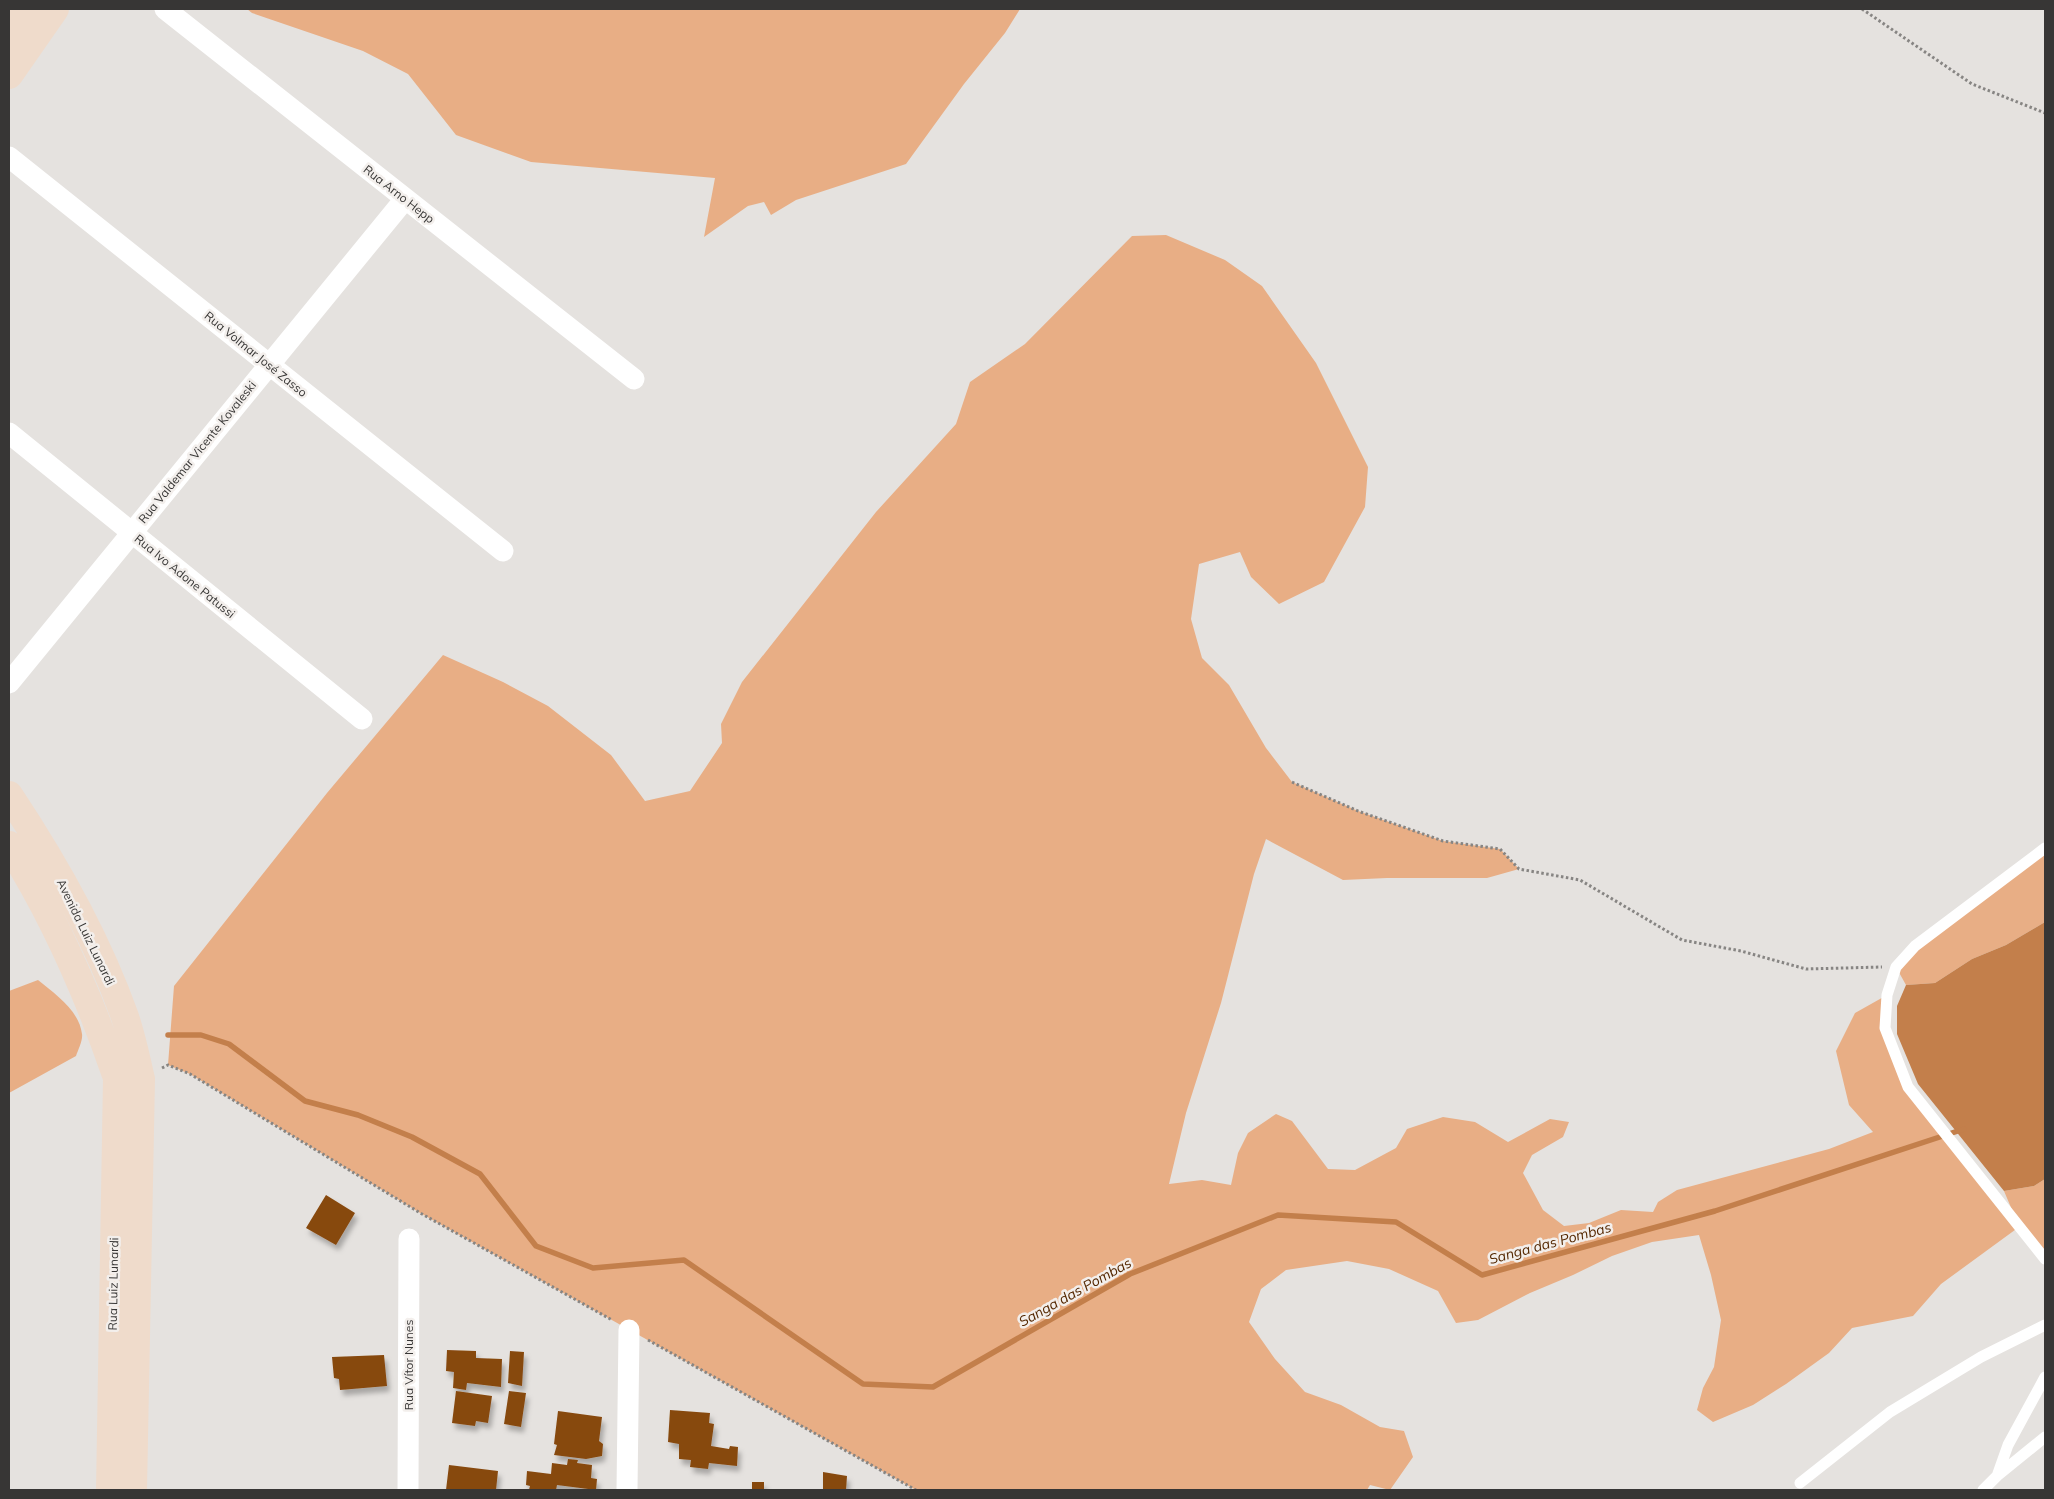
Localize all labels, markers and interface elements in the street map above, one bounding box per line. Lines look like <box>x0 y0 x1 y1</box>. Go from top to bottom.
street label: Rua Arno Hepp <box>361 162 437 226</box>
street label: Rua Volmar José Zasso <box>202 308 310 400</box>
street label: Rua Valdemar Vicente Kovaleski <box>135 378 259 526</box>
street label: Rua Ivo Adone Patussi <box>132 531 238 621</box>
street label: Avenida Luiz Lunardi <box>54 876 118 988</box>
water label: Sanga das Pombas <box>1487 1218 1613 1268</box>
street label: Rua Luiz Lunardi <box>105 1237 121 1331</box>
water label: Sanga das Pombas <box>1016 1254 1135 1330</box>
street label: Rua Vítor Nunes <box>401 1320 416 1410</box>

